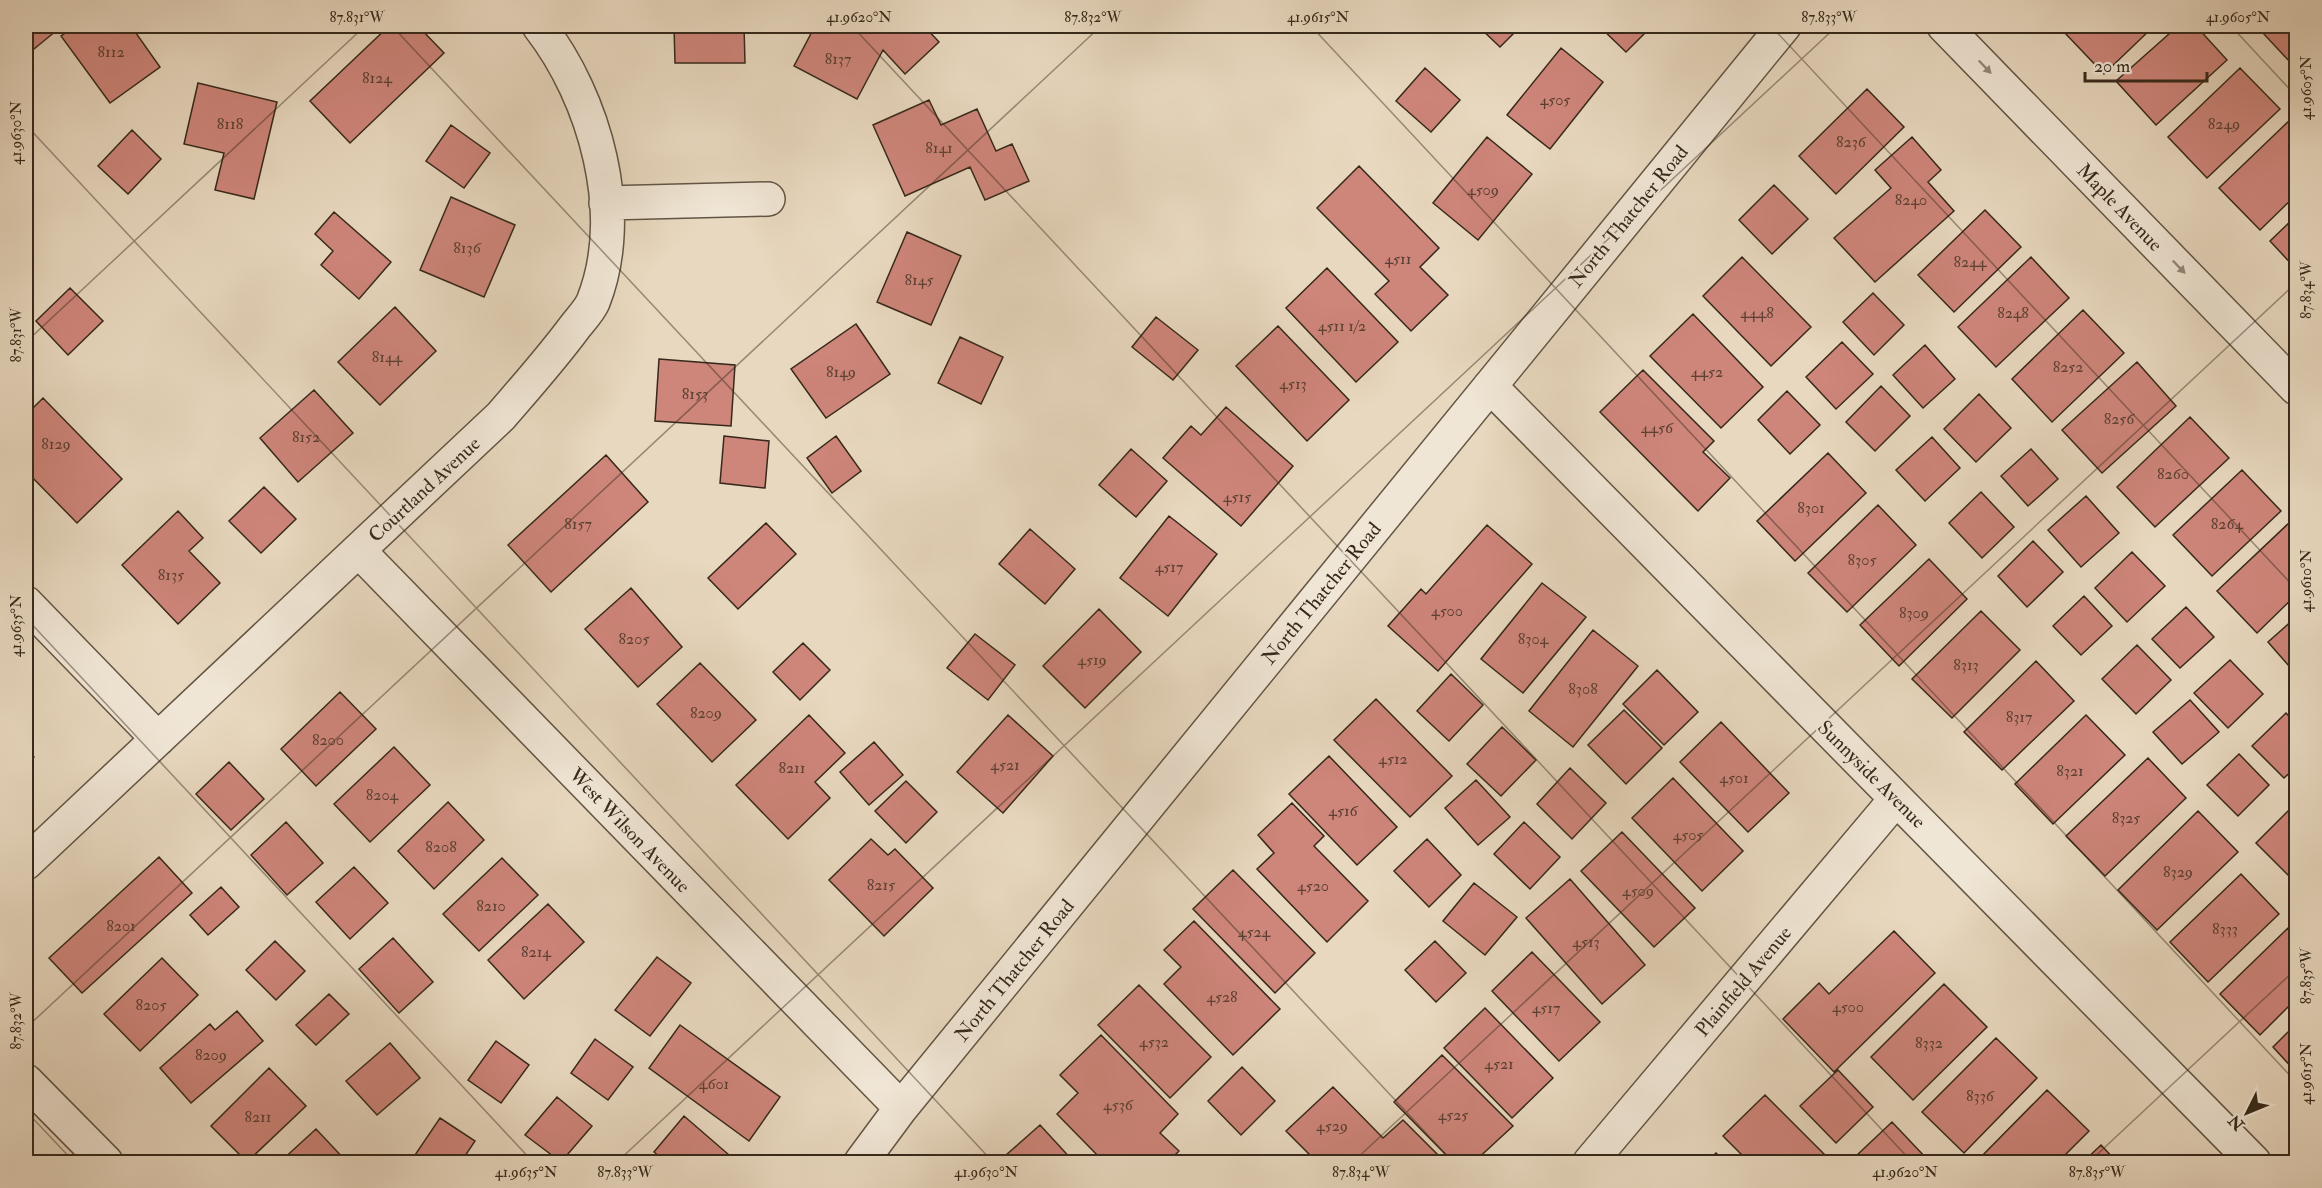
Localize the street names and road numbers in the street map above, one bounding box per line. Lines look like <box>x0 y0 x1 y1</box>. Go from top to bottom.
street label: North Thatcher Road <box>1563 140 1694 293</box>
street label: Maple Avenue <box>2071 158 2168 257</box>
street label: Courtland Avenue <box>363 431 486 548</box>
street label: North Thatcher Road <box>1256 517 1387 670</box>
street label: Sunnyside Avenue <box>1812 715 1931 834</box>
street label: West Wilson Avenue <box>563 762 696 898</box>
street label: North Thatcher Road <box>949 894 1080 1047</box>
street label: Plainfield Avenue <box>1690 921 1797 1042</box>

